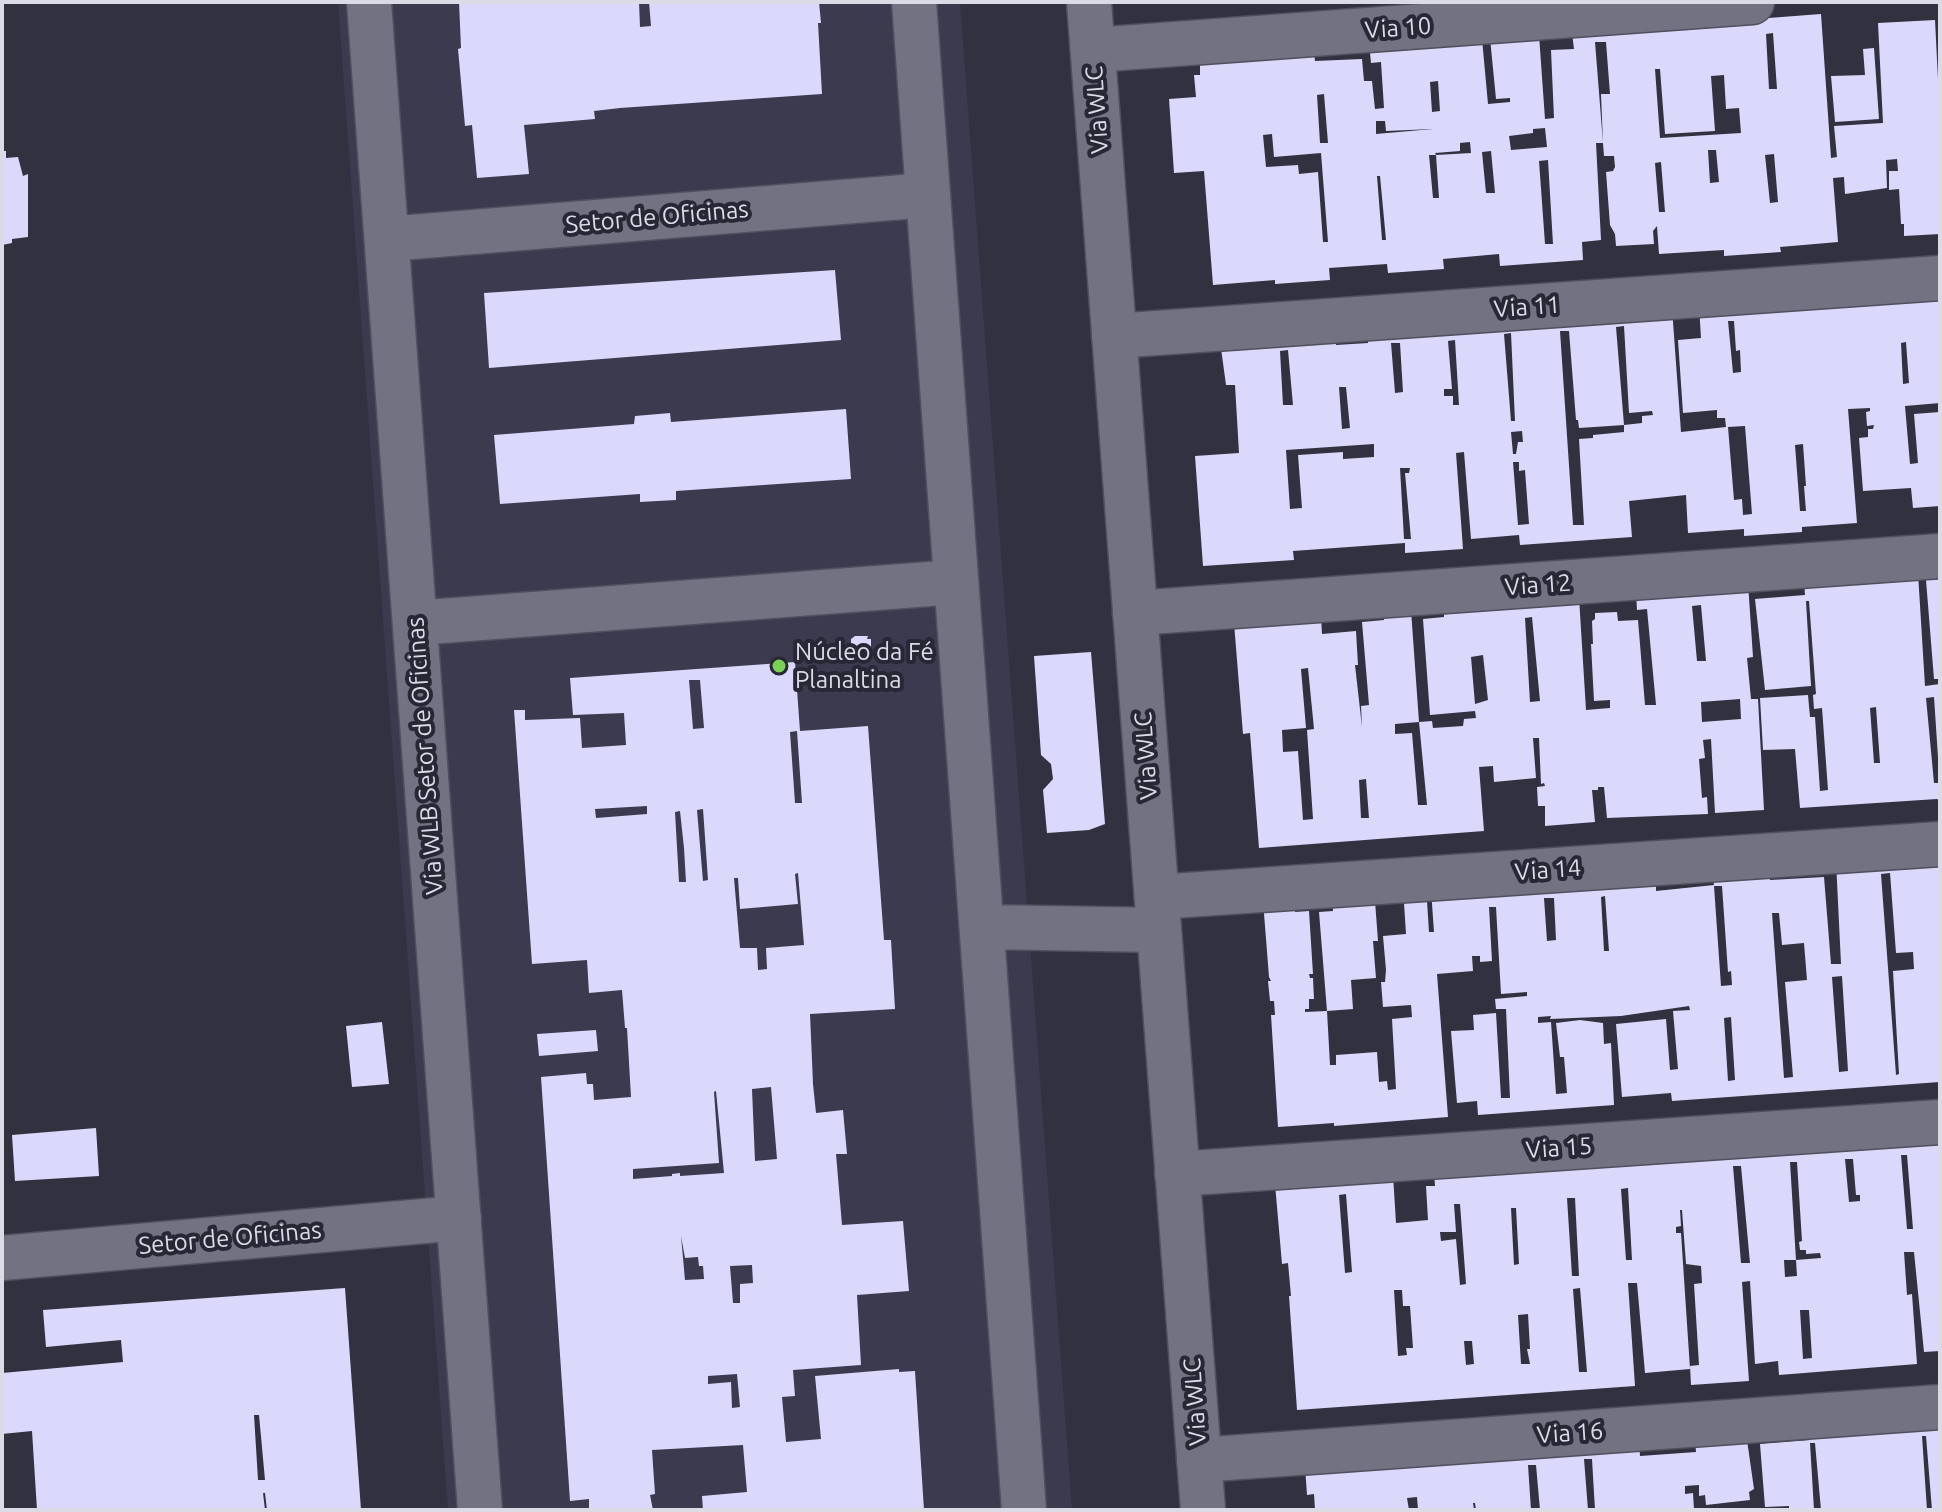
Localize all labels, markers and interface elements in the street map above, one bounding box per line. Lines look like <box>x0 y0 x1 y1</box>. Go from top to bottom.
street label: Via 10 <box>1364 11 1432 45</box>
street label: Via WLC <box>1080 65 1114 155</box>
street label: Setor de Oficinas <box>564 195 750 239</box>
street label: Via 11 <box>1493 290 1561 324</box>
street label: Via 12 <box>1504 568 1572 602</box>
street label: Via WLB Setor de Oficinas <box>401 616 449 896</box>
place label: Núcleo da Fé Planaltina <box>795 638 934 694</box>
marker: Núcleo da Fé Planaltina <box>770 657 788 675</box>
street label: Via WLC <box>1129 711 1163 801</box>
street label: Via 14 <box>1514 853 1582 887</box>
street label: Via 15 <box>1525 1131 1593 1165</box>
street label: Setor de Oficinas <box>137 1216 323 1260</box>
street label: Via WLC <box>1178 1357 1212 1447</box>
street label: Via 16 <box>1536 1416 1604 1450</box>

